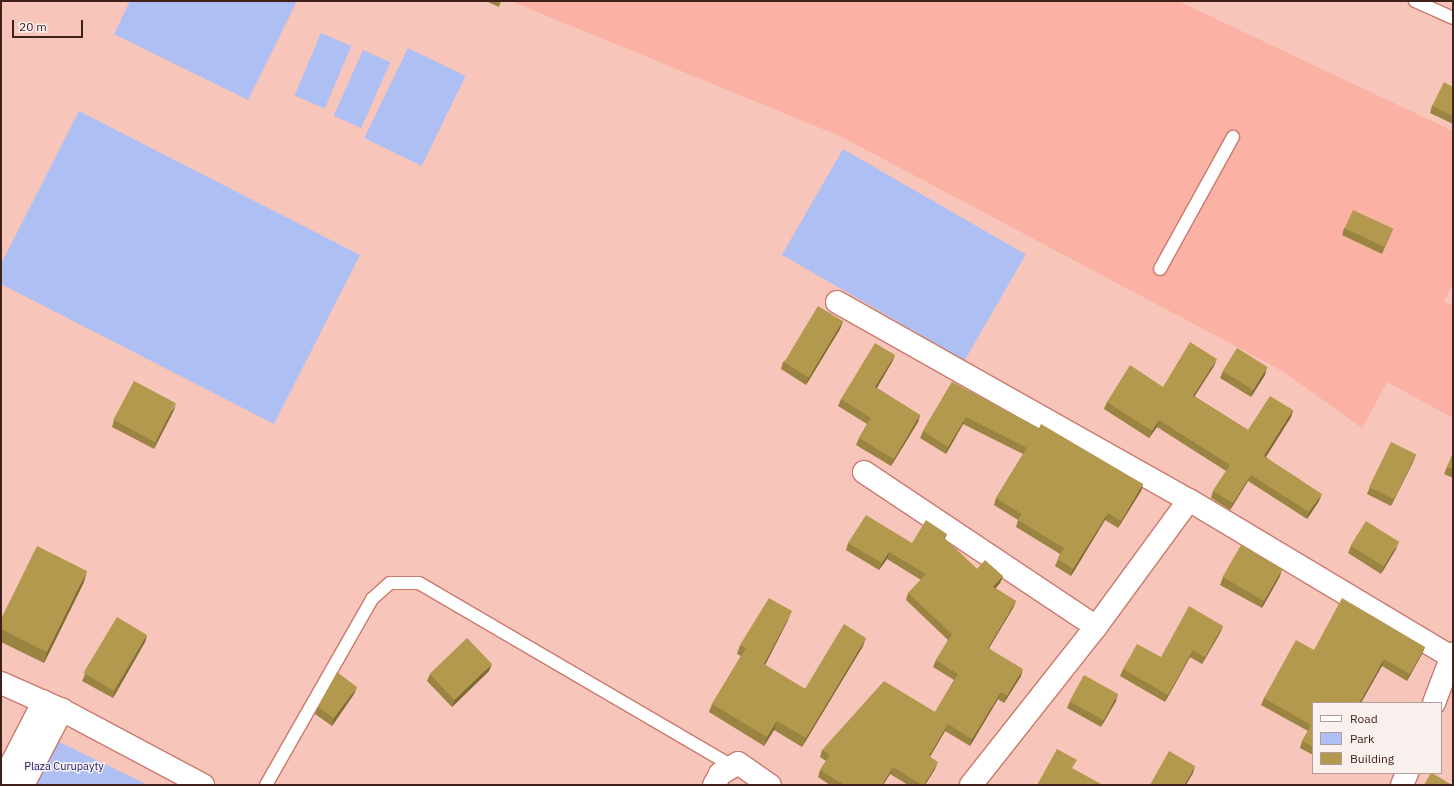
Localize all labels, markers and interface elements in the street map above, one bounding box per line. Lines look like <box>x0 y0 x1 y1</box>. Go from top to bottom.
scale bar <box>14 12 85 38</box>
text: 20 m <box>19 19 47 34</box>
legend <box>1312 702 1442 774</box>
text: Road <box>1350 711 1378 726</box>
text: Park <box>1350 731 1374 746</box>
text: Building <box>1350 751 1394 766</box>
park label: Plaza Curupayty <box>24 759 104 773</box>

